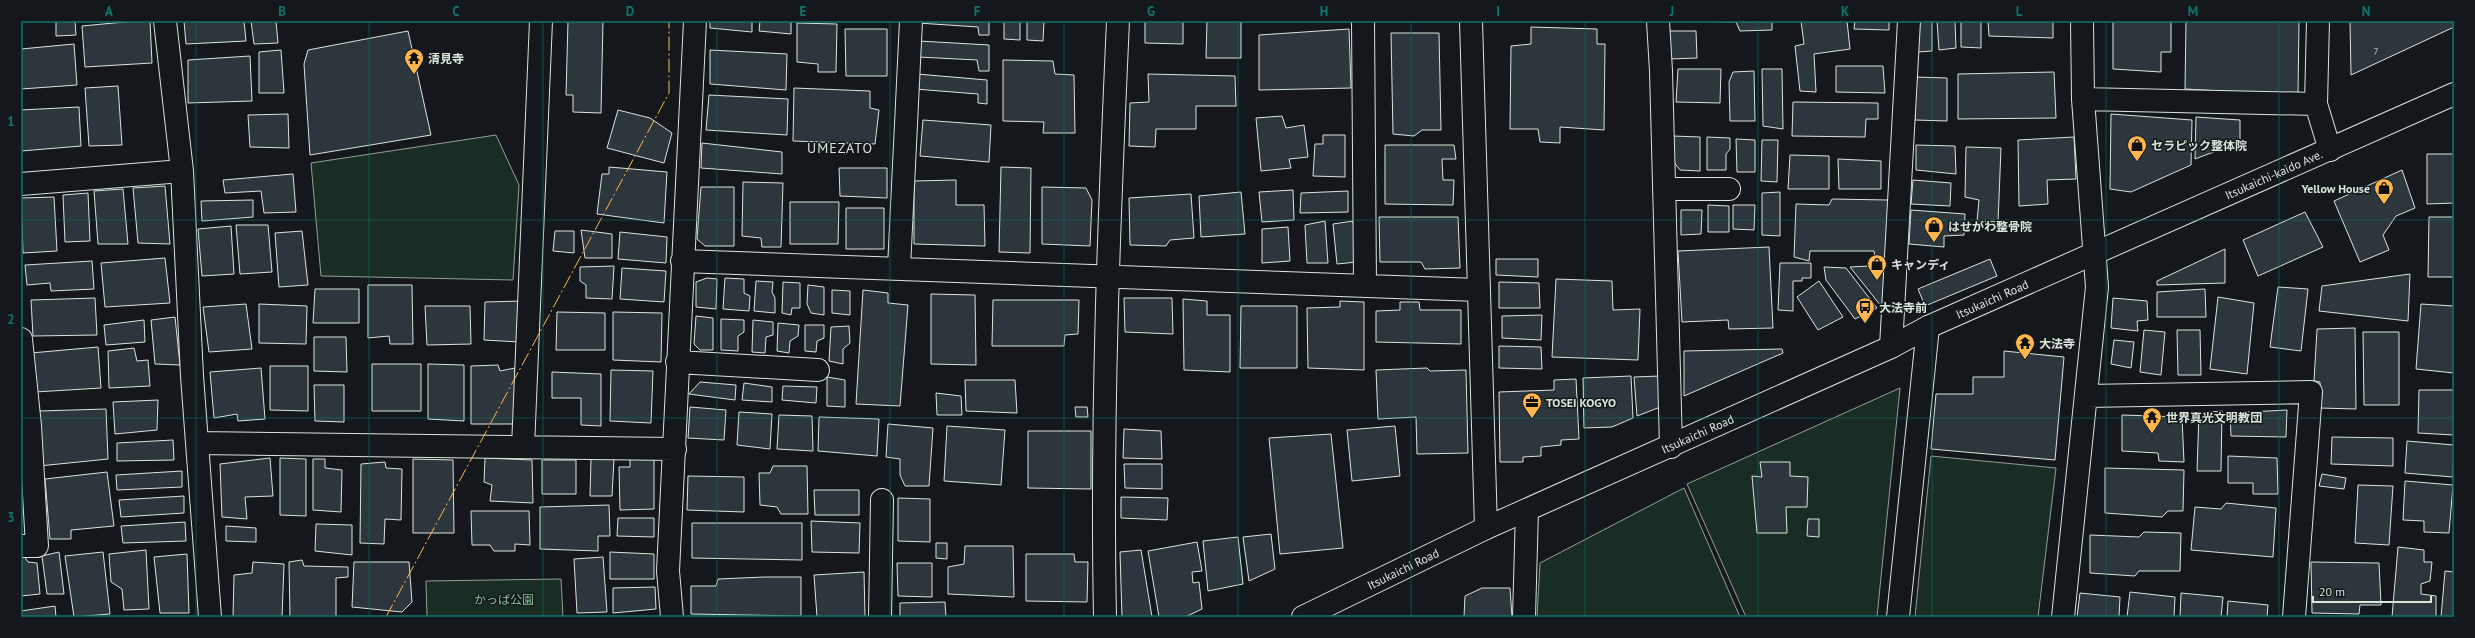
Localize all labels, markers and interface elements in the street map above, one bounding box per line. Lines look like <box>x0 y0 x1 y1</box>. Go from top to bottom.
text: A <box>105 3 113 20</box>
text: B <box>278 3 286 20</box>
text: C <box>452 3 460 20</box>
text: D <box>626 3 634 20</box>
text: E <box>800 3 807 20</box>
text: F <box>974 3 981 20</box>
text: G <box>1147 3 1155 20</box>
text: H <box>1320 3 1328 20</box>
text: I <box>1496 3 1500 20</box>
text: J <box>1669 3 1674 20</box>
text: K <box>1841 3 1849 20</box>
text: L <box>2016 3 2023 20</box>
text: M <box>2188 3 2198 20</box>
text: N <box>2362 3 2370 20</box>
house number: 7 <box>2373 45 2379 58</box>
temple icon: 清見寺 <box>403 47 425 75</box>
place label: 清見寺 <box>428 51 464 66</box>
text: 1 <box>7 113 15 130</box>
shop icon: セラピック整体院 <box>2126 134 2148 162</box>
place label: セラピック整体院 <box>2151 138 2247 153</box>
district label: UMEZATO <box>807 139 873 157</box>
street label: Itsukaichi-kaido Ave. <box>2222 146 2325 202</box>
shop icon: Yellow House <box>2373 177 2395 205</box>
place label: Yellow House <box>2300 181 2370 196</box>
shop icon: はせがわ整骨院 <box>1923 215 1945 243</box>
place label: はせがわ整骨院 <box>1948 219 2032 234</box>
shop icon: キャンディ <box>1866 253 1888 281</box>
place label: キャンディ <box>1891 257 1950 272</box>
street label: Itsukaichi Road <box>1953 276 2031 321</box>
bus stop icon: 大法寺前 <box>1854 296 1876 324</box>
place label: 大法寺前 <box>1879 300 1927 315</box>
text: 2 <box>7 311 15 328</box>
temple icon: 大法寺 <box>2014 332 2036 360</box>
place label: 大法寺 <box>2039 336 2075 351</box>
office icon: TOSEI KOGYO <box>1521 391 1543 419</box>
place label: TOSEI KOGYO <box>1546 395 1616 410</box>
temple icon: 世界真光文明教団 <box>2141 406 2163 434</box>
place label: 世界真光文明教団 <box>2166 410 2262 425</box>
street label: Itsukaichi Road <box>1659 411 1736 456</box>
text: 3 <box>7 509 15 526</box>
street label: Itsukaichi Road <box>1365 545 1441 592</box>
scale bar <box>2313 578 2431 604</box>
text: 20 m <box>2319 584 2345 599</box>
park label: かっぱ公園 <box>474 592 534 607</box>

